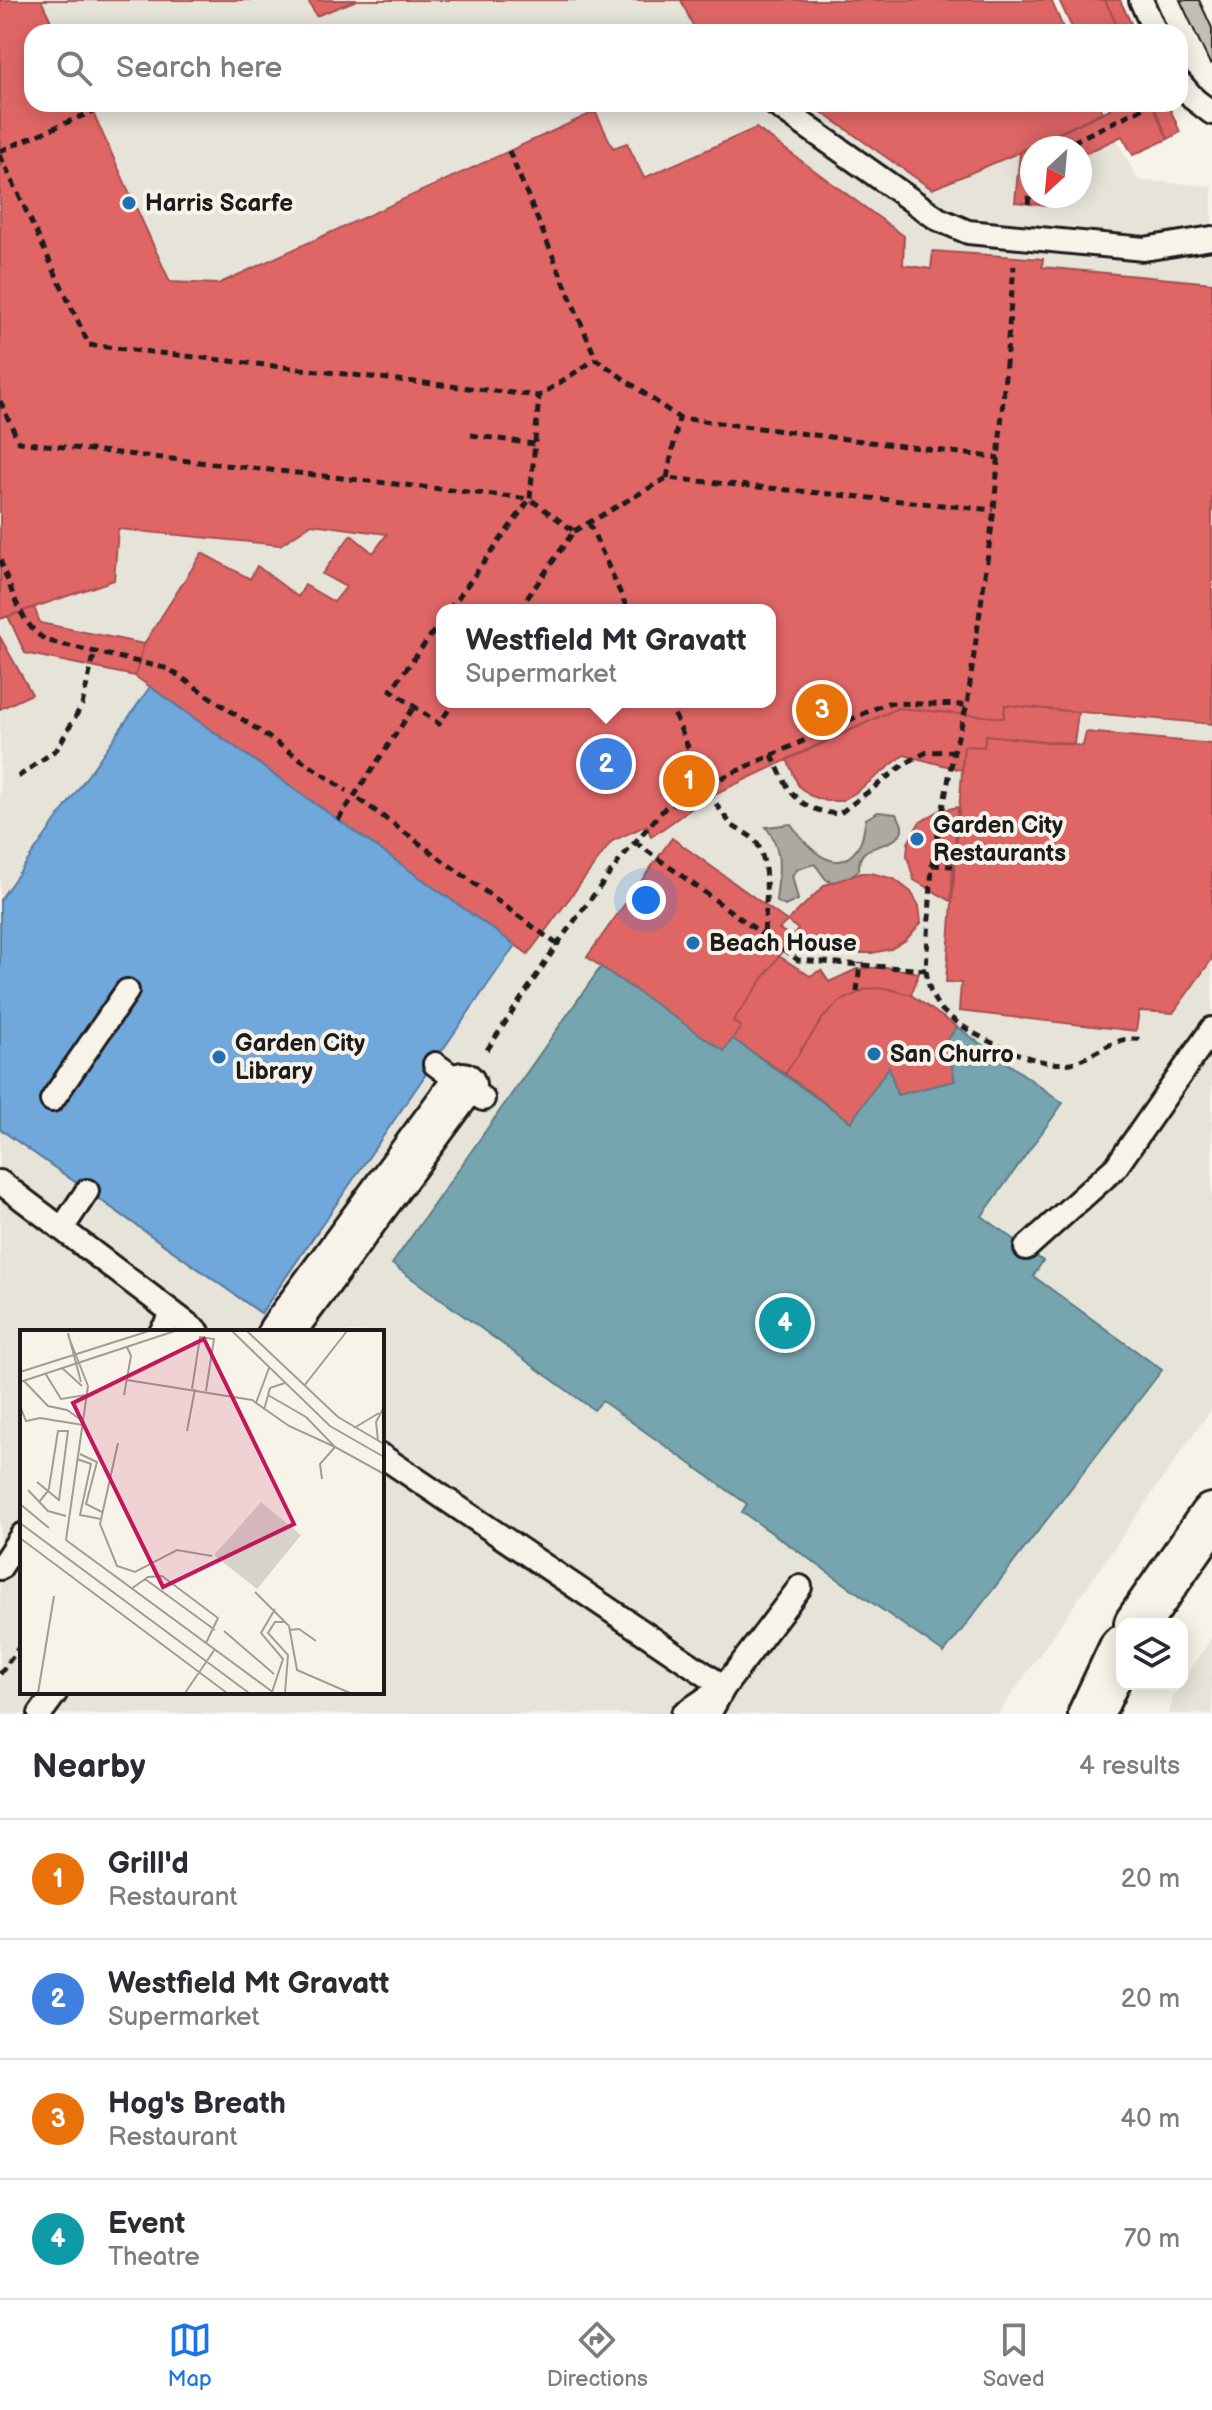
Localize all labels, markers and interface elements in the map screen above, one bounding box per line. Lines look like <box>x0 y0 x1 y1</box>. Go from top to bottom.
search box <box>24 24 1188 112</box>
icon: search <box>52 46 96 90</box>
text: Search here <box>116 50 282 86</box>
north arrow <box>1020 136 1092 208</box>
place label: Harris Scarfe <box>145 189 293 218</box>
marker: Harris Scarfe <box>120 194 138 212</box>
popup <box>436 604 776 708</box>
text: Westfield Mt Gravatt <box>465 623 747 659</box>
text: Supermarket <box>465 659 617 690</box>
pin: 3 <box>796 680 848 740</box>
pin: 2 <box>580 734 632 794</box>
pin: 1 <box>663 751 715 811</box>
place label: Garden City Restaurants <box>933 811 1066 868</box>
marker: Garden City Restaurants <box>908 830 926 848</box>
your location <box>626 880 666 920</box>
place label: Beach House <box>709 929 857 958</box>
marker: Beach House <box>684 934 702 952</box>
place label: Garden City Library <box>235 1029 365 1086</box>
place label: San Churro <box>890 1040 1014 1069</box>
marker: San Churro <box>865 1045 883 1063</box>
marker: Garden City Library <box>210 1048 228 1066</box>
pin: 4 <box>759 1293 811 1353</box>
inset map <box>20 1330 384 1694</box>
map controls <box>1116 1618 1188 1690</box>
button: layers <box>1116 1618 1188 1690</box>
text: Nearby <box>32 1746 146 1787</box>
text: 4 results <box>1079 1751 1180 1782</box>
text: Grill'd <box>108 1846 189 1882</box>
text: 1 <box>53 1864 63 1895</box>
text: 20 m <box>1121 1864 1180 1895</box>
text: Restaurant <box>108 1882 237 1913</box>
text: Westfield Mt Gravatt <box>108 1966 389 2002</box>
text: 2 <box>50 1984 66 2015</box>
text: 20 m <box>1121 1984 1180 2015</box>
text: Supermarket <box>108 2002 259 2033</box>
text: Hog's Breath <box>108 2086 286 2122</box>
text: 3 <box>50 2104 66 2135</box>
text: 40 m <box>1120 2104 1180 2135</box>
text: Restaurant <box>108 2122 237 2153</box>
text: Event <box>108 2206 185 2242</box>
text: 4 <box>50 2224 66 2255</box>
text: 70 m <box>1123 2224 1180 2255</box>
text: Theatre <box>108 2242 200 2273</box>
tab: Map <box>167 2318 212 2393</box>
tab: Directions <box>547 2318 648 2393</box>
tab: Saved <box>983 2318 1045 2393</box>

